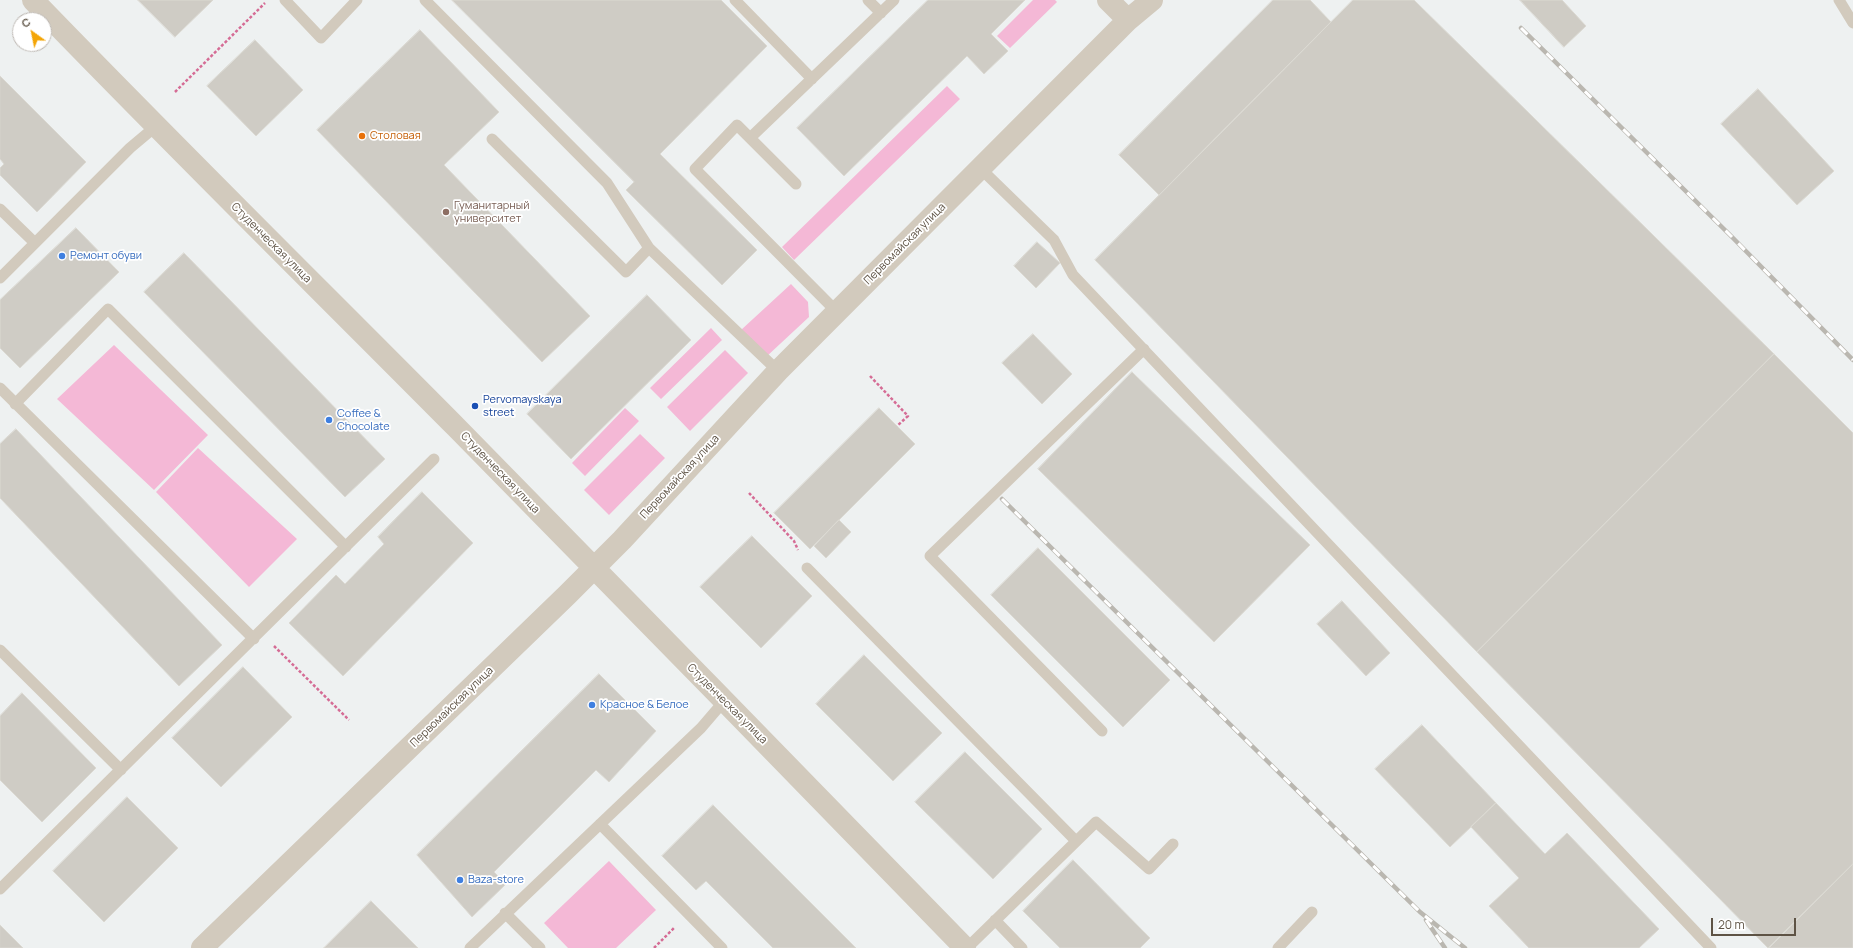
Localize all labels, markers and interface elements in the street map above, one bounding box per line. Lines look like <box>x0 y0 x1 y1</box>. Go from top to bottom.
north arrow <box>12 12 52 52</box>
text: С <box>18 14 33 31</box>
place label: Столовая <box>370 129 421 143</box>
marker: Столовая <box>357 131 367 141</box>
place label: Гуманитарный университет <box>454 199 529 225</box>
street label: Студенческая улица <box>228 200 314 286</box>
street label: Первомайская улица <box>861 200 949 288</box>
marker: Гуманитарный университет <box>441 207 451 217</box>
place label: Ремонт обуви <box>70 249 142 263</box>
marker: Ремонт обуви <box>57 251 67 261</box>
place label: Pervomayskaya street <box>483 393 561 419</box>
marker: Pervomayskaya street <box>470 401 480 411</box>
place label: Coffee & Chocolate <box>337 407 390 433</box>
marker: Coffee & Chocolate <box>324 415 334 425</box>
street label: Студенческая улица <box>458 430 542 516</box>
street label: Первомайская улица <box>638 432 722 522</box>
street label: Студенческая улица <box>684 661 770 747</box>
street label: Первомайская улица <box>408 664 496 750</box>
place label: Красное & Белое <box>600 698 689 712</box>
marker: Красное & Белое <box>587 700 597 710</box>
place label: Baza-store <box>468 873 524 887</box>
marker: Baza-store <box>455 875 465 885</box>
scale bar <box>1713 910 1798 936</box>
text: 20 m <box>1718 916 1745 933</box>

